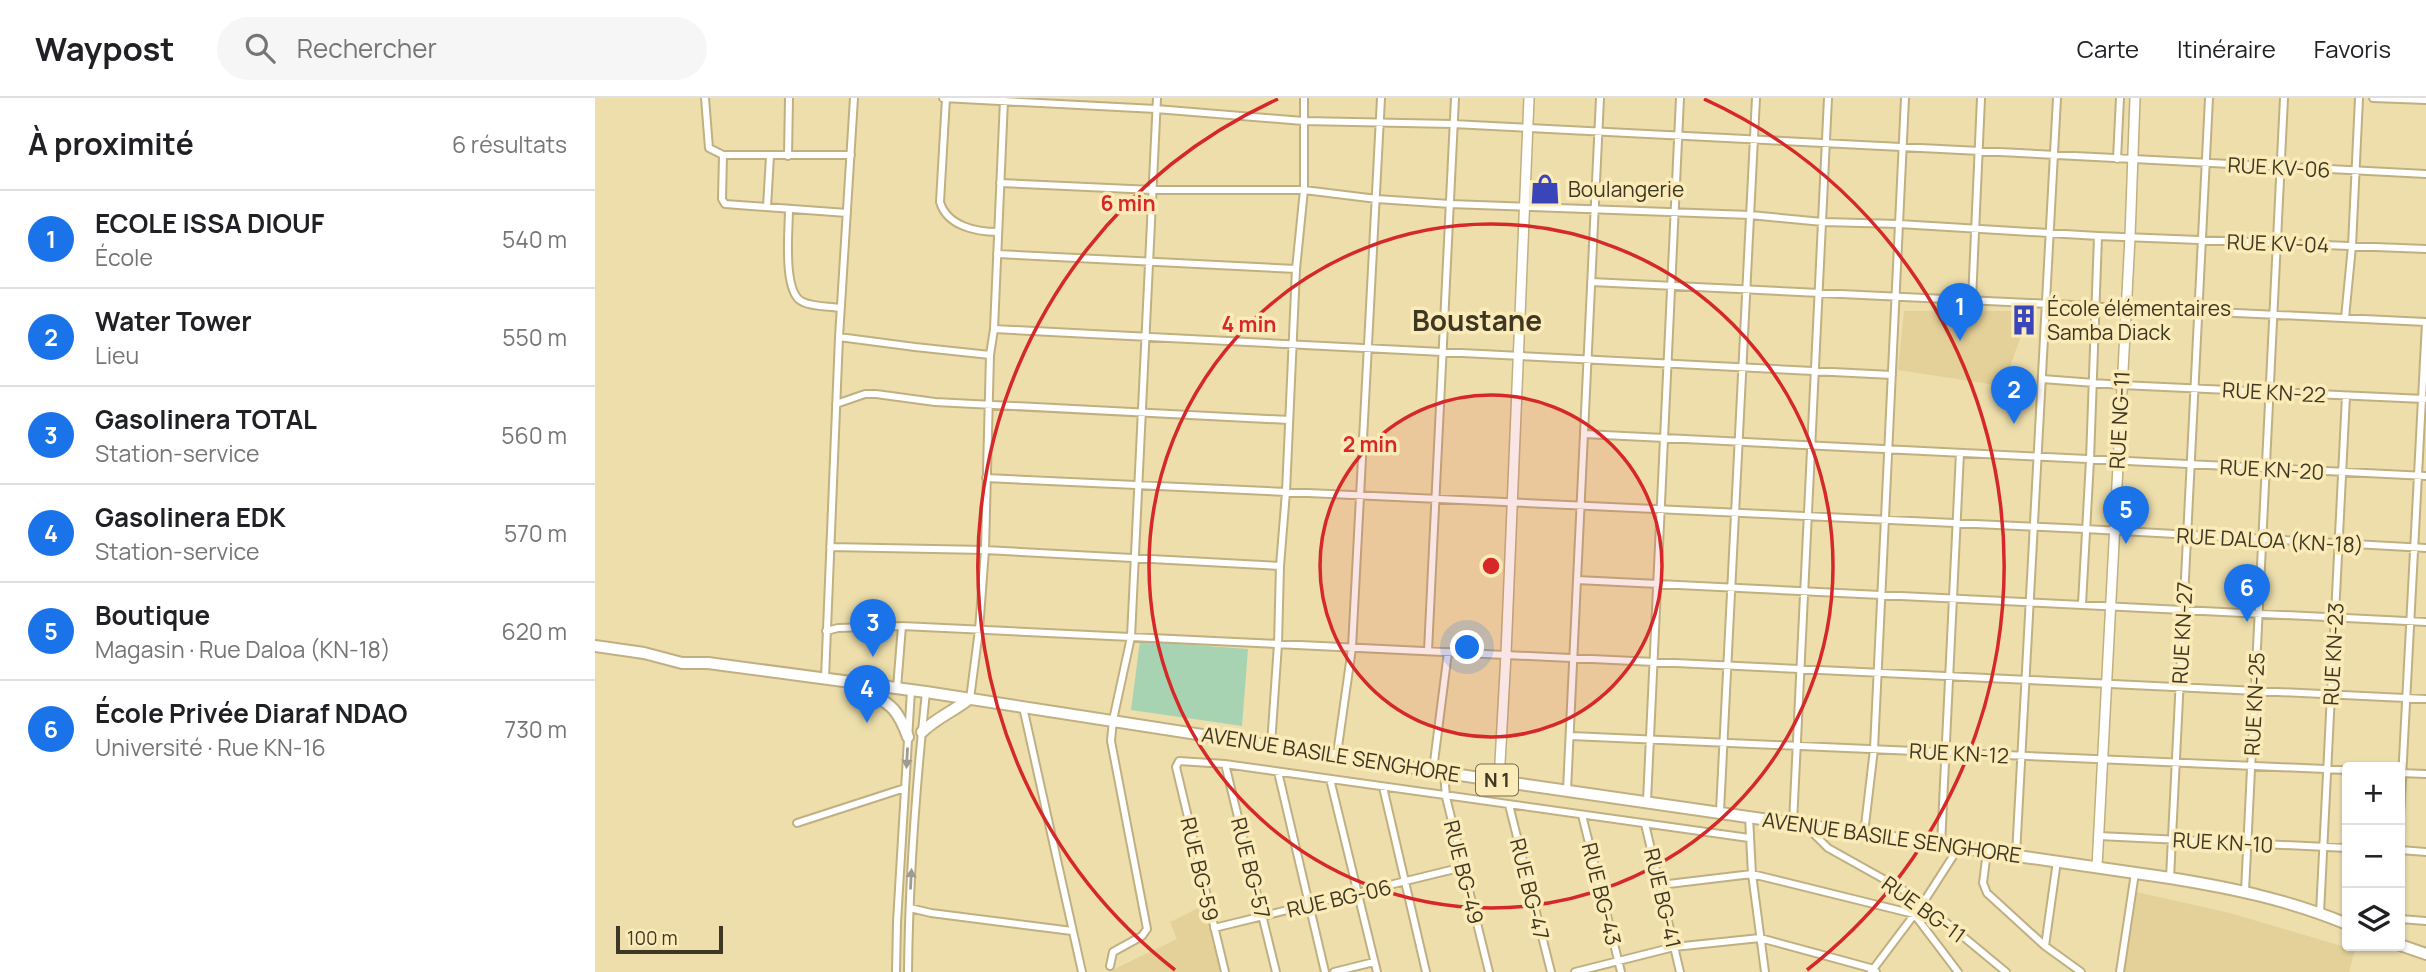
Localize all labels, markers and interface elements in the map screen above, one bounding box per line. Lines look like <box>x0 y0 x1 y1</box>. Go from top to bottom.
search box <box>217 17 707 80</box>
text: Waypost <box>35 26 175 71</box>
icon: search <box>241 29 279 67</box>
text: Rechercher <box>297 30 437 66</box>
text: Carte <box>2077 32 2139 65</box>
text: Itinéraire <box>2177 32 2276 65</box>
text: Favoris <box>2314 32 2391 65</box>
text: À proximité <box>28 123 194 164</box>
text: 6 résultats <box>452 128 567 160</box>
street label: RUE KV-06 <box>2227 150 2331 184</box>
shop icon: Boulangerie <box>1528 172 1562 206</box>
place label: Boulangerie <box>1568 175 1684 203</box>
text: 6 min <box>1100 189 1156 217</box>
text: ECOLE ISSA DIOUF <box>95 205 324 241</box>
text: 1 <box>46 223 56 255</box>
text: 540 m <box>502 223 567 255</box>
street label: RUE KV-04 <box>2226 227 2330 259</box>
text: École <box>95 241 153 273</box>
pin: 1 <box>1937 283 1983 341</box>
place label: École élémentaires Samba Diack <box>2047 294 2231 346</box>
district label: Boustane <box>1412 301 1542 339</box>
text: Water Tower <box>95 303 252 339</box>
building icon: École élémentaires Samba Diack <box>2007 303 2041 337</box>
text: 4 min <box>1222 310 1276 338</box>
text: 2 <box>44 321 58 353</box>
text: 550 m <box>502 321 567 353</box>
text: Lieu <box>95 339 139 371</box>
pin: 2 <box>1991 366 2037 424</box>
street label: RUE NG-11 <box>2102 370 2136 470</box>
street label: RUE KN-22 <box>2221 375 2327 409</box>
text: Gasolinera TOTAL <box>95 401 317 437</box>
text: 3 <box>44 419 58 451</box>
text: 560 m <box>501 419 567 451</box>
text: 2 min <box>1343 430 1397 458</box>
text: Station-service <box>95 437 259 469</box>
street label: RUE KN-20 <box>2219 452 2325 486</box>
pin: 5 <box>2103 486 2149 544</box>
text: Gasolinera EDK <box>95 499 286 535</box>
text: 4 <box>44 517 58 549</box>
text: 570 m <box>504 517 567 549</box>
street label: RUE DALOA (KN-18) <box>2176 521 2364 559</box>
text: Station-service <box>95 535 259 567</box>
centre of rings <box>1479 554 1503 578</box>
pin: 6 <box>2224 564 2270 622</box>
street label: RUE KN-27 <box>2165 581 2199 685</box>
text: Boutique <box>95 597 210 633</box>
pin: 3 <box>850 599 896 657</box>
street label: RUE KN-23 <box>2316 602 2350 706</box>
text: 5 <box>44 615 58 647</box>
text: 620 m <box>501 615 567 647</box>
your location <box>1450 630 1484 664</box>
text: Magasin · Rue Daloa (KN-18) <box>95 633 391 665</box>
street label: RUE KN-25 <box>2237 651 2271 757</box>
pin: 4 <box>844 665 890 723</box>
text: École Privée Diaraf NDAO <box>95 695 407 731</box>
text: 6 <box>44 713 58 745</box>
text: 730 m <box>505 713 567 745</box>
street label: AVENUE BASILE SENGHORE <box>1200 720 1462 788</box>
text: Université · Rue KN-16 <box>95 731 326 763</box>
street label: RUE KN-12 <box>1908 736 2010 770</box>
one-way arrow <box>901 747 912 769</box>
map controls <box>2342 762 2405 951</box>
button: + <box>2342 762 2405 825</box>
road number: N 1 <box>1476 764 1518 796</box>
street label: AVENUE BASILE SENGHORE <box>1761 805 2023 869</box>
street label: RUE BG-59 <box>1174 814 1226 924</box>
street label: RUE BG-57 <box>1225 814 1277 922</box>
street label: RUE BG-49 <box>1438 817 1490 927</box>
street label: RUE KN-10 <box>2172 825 2274 859</box>
button: − <box>2342 825 2405 888</box>
street label: RUE BG-47 <box>1504 835 1556 943</box>
street label: RUE BG-43 <box>1576 840 1628 948</box>
street label: RUE BG-41 <box>1638 845 1688 951</box>
one-way arrow <box>906 868 917 890</box>
street label: RUE BG-11 <box>1877 869 1971 949</box>
street label: RUE BG-06 <box>1284 872 1394 924</box>
button: layers <box>2342 888 2405 951</box>
scale bar <box>616 923 723 955</box>
text: 100 m <box>627 925 678 951</box>

